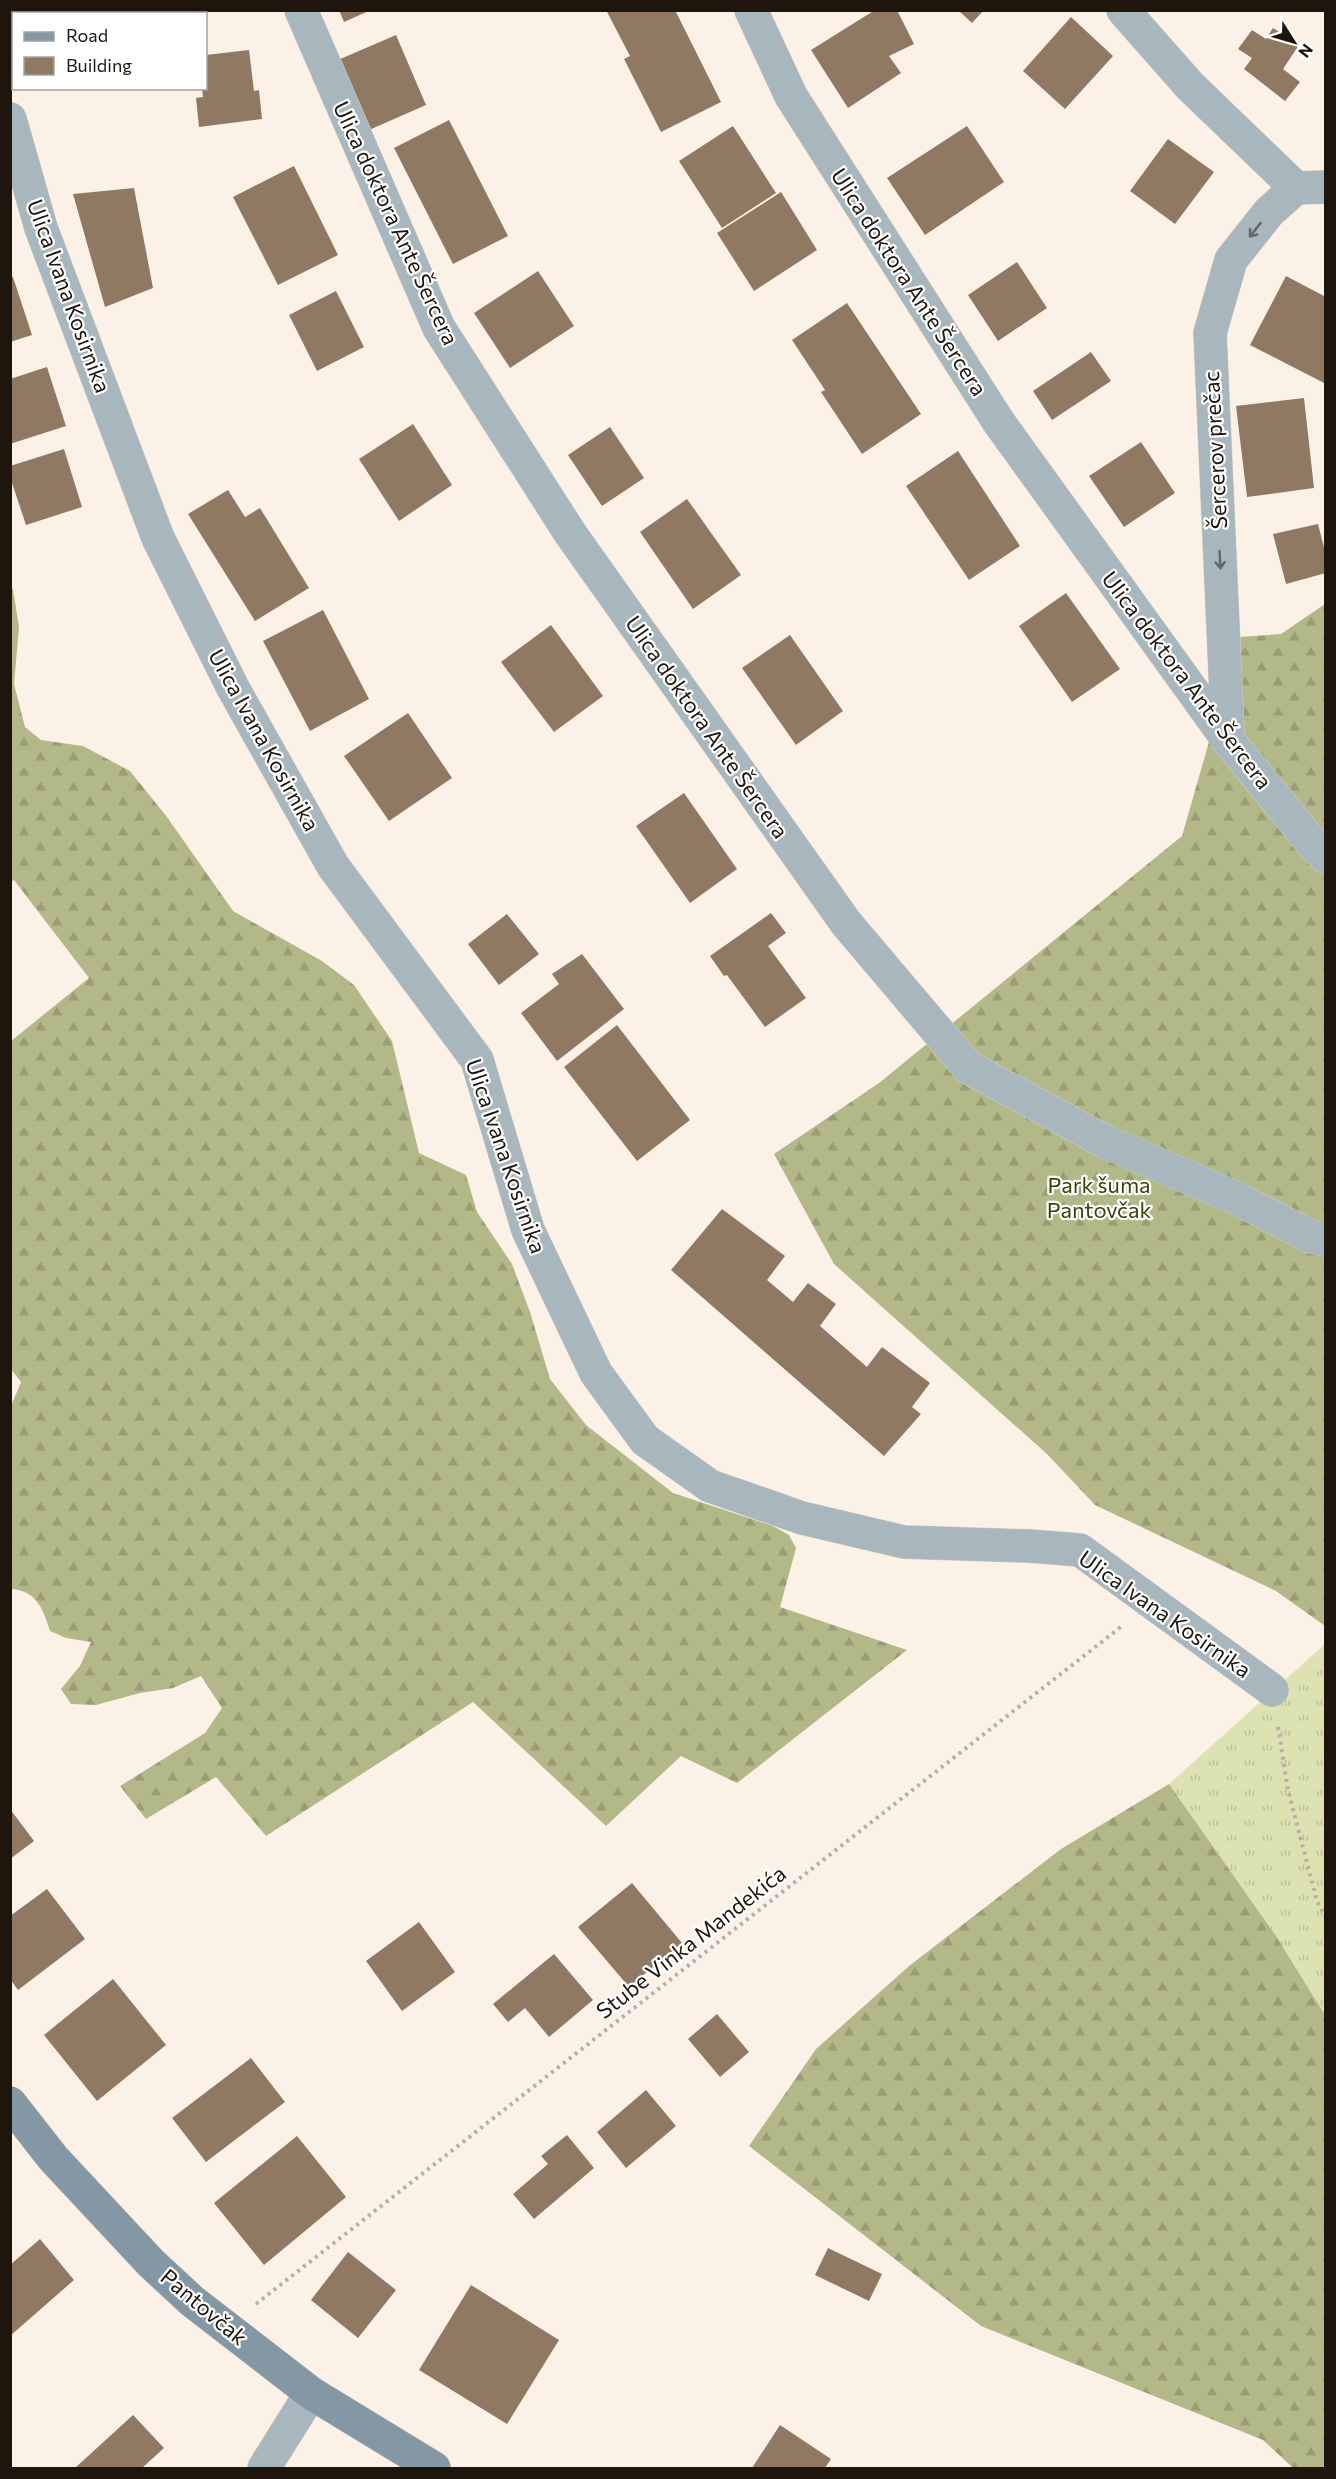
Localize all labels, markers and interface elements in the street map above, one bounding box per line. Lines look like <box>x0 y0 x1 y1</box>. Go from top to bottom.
legend <box>12 12 207 90</box>
north arrow <box>1264 12 1324 72</box>
text: Road <box>66 24 108 46</box>
text: N <box>1295 41 1318 62</box>
text: Building <box>66 54 132 76</box>
street label: Ulica doktora Ante Šercera <box>328 97 465 349</box>
street label: Ulica doktora Ante Šercera <box>826 163 993 401</box>
street label: Ulica Ivana Kosirnika <box>22 195 117 396</box>
one-way arrow <box>1249 222 1262 238</box>
street label: Šercerov prečac <box>1197 370 1232 530</box>
one-way arrow <box>1214 550 1225 570</box>
street label: Ulica doktora Ante Šercera <box>1097 565 1278 794</box>
street label: Ulica doktora Ante Šercera <box>620 610 795 843</box>
street label: Ulica Ivana Kosirnika <box>203 644 326 836</box>
street label: Ulica Ivana Kosirnika <box>460 1055 552 1257</box>
park label: Park šuma Pantovčak <box>1047 1171 1151 1223</box>
street label: Ulica Ivana Kosirnika <box>1074 1544 1257 1683</box>
street label: Stube Vinka Mandekića <box>591 1859 791 2024</box>
street label: Pantovčak <box>156 2263 253 2351</box>

